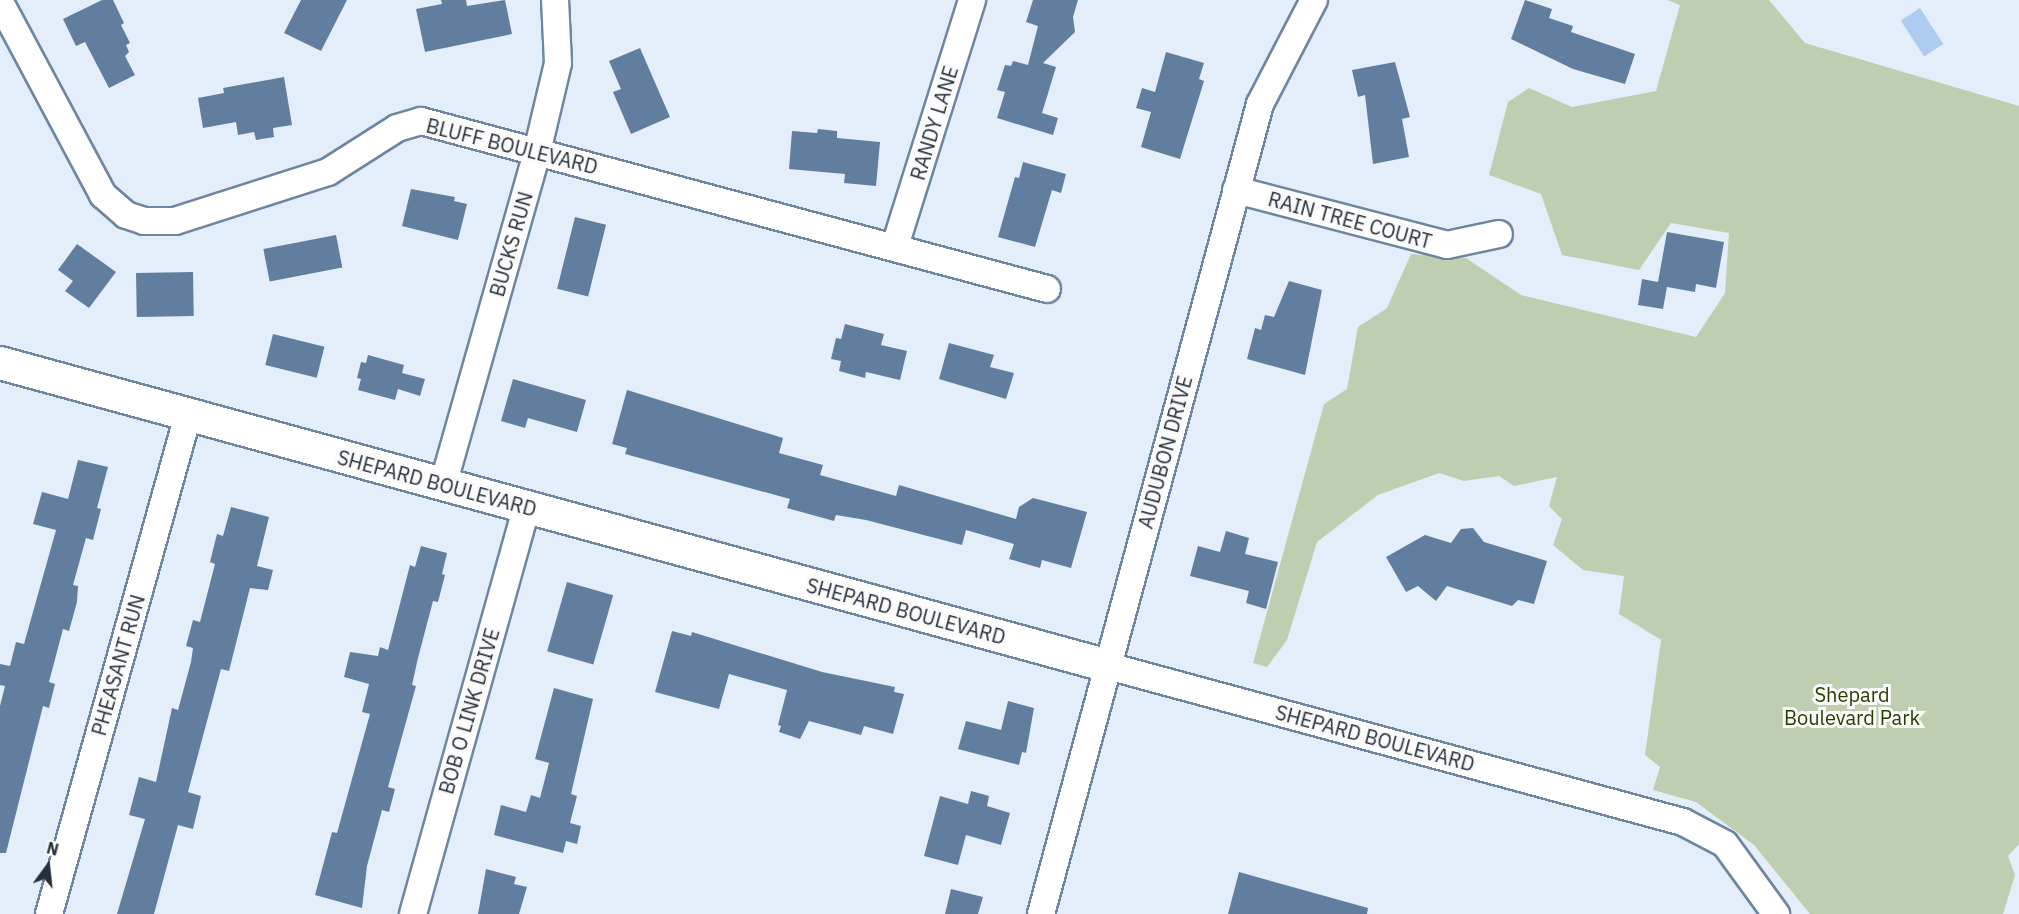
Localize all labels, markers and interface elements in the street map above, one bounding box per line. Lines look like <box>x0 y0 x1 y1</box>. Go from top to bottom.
street label: RANDY LANE <box>905 63 963 183</box>
street label: BLUFF BOULEVARD <box>424 113 600 179</box>
street label: RAIN TREE COURT <box>1266 187 1434 253</box>
street label: BUCKS RUN <box>485 189 537 299</box>
street label: AUDUBON DRIVE <box>1133 373 1197 531</box>
street label: SHEPARD BOULEVARD <box>335 445 539 521</box>
street label: SHEPARD BOULEVARD <box>804 573 1008 649</box>
street label: PHEASANT RUN <box>86 592 150 738</box>
street label: BOB O LINK DRIVE <box>434 625 504 797</box>
park label: Shepard Boulevard Park <box>1784 682 1920 729</box>
street label: SHEPARD BOULEVARD <box>1273 700 1477 776</box>
north arrow <box>18 836 78 896</box>
text: N <box>44 837 61 860</box>

